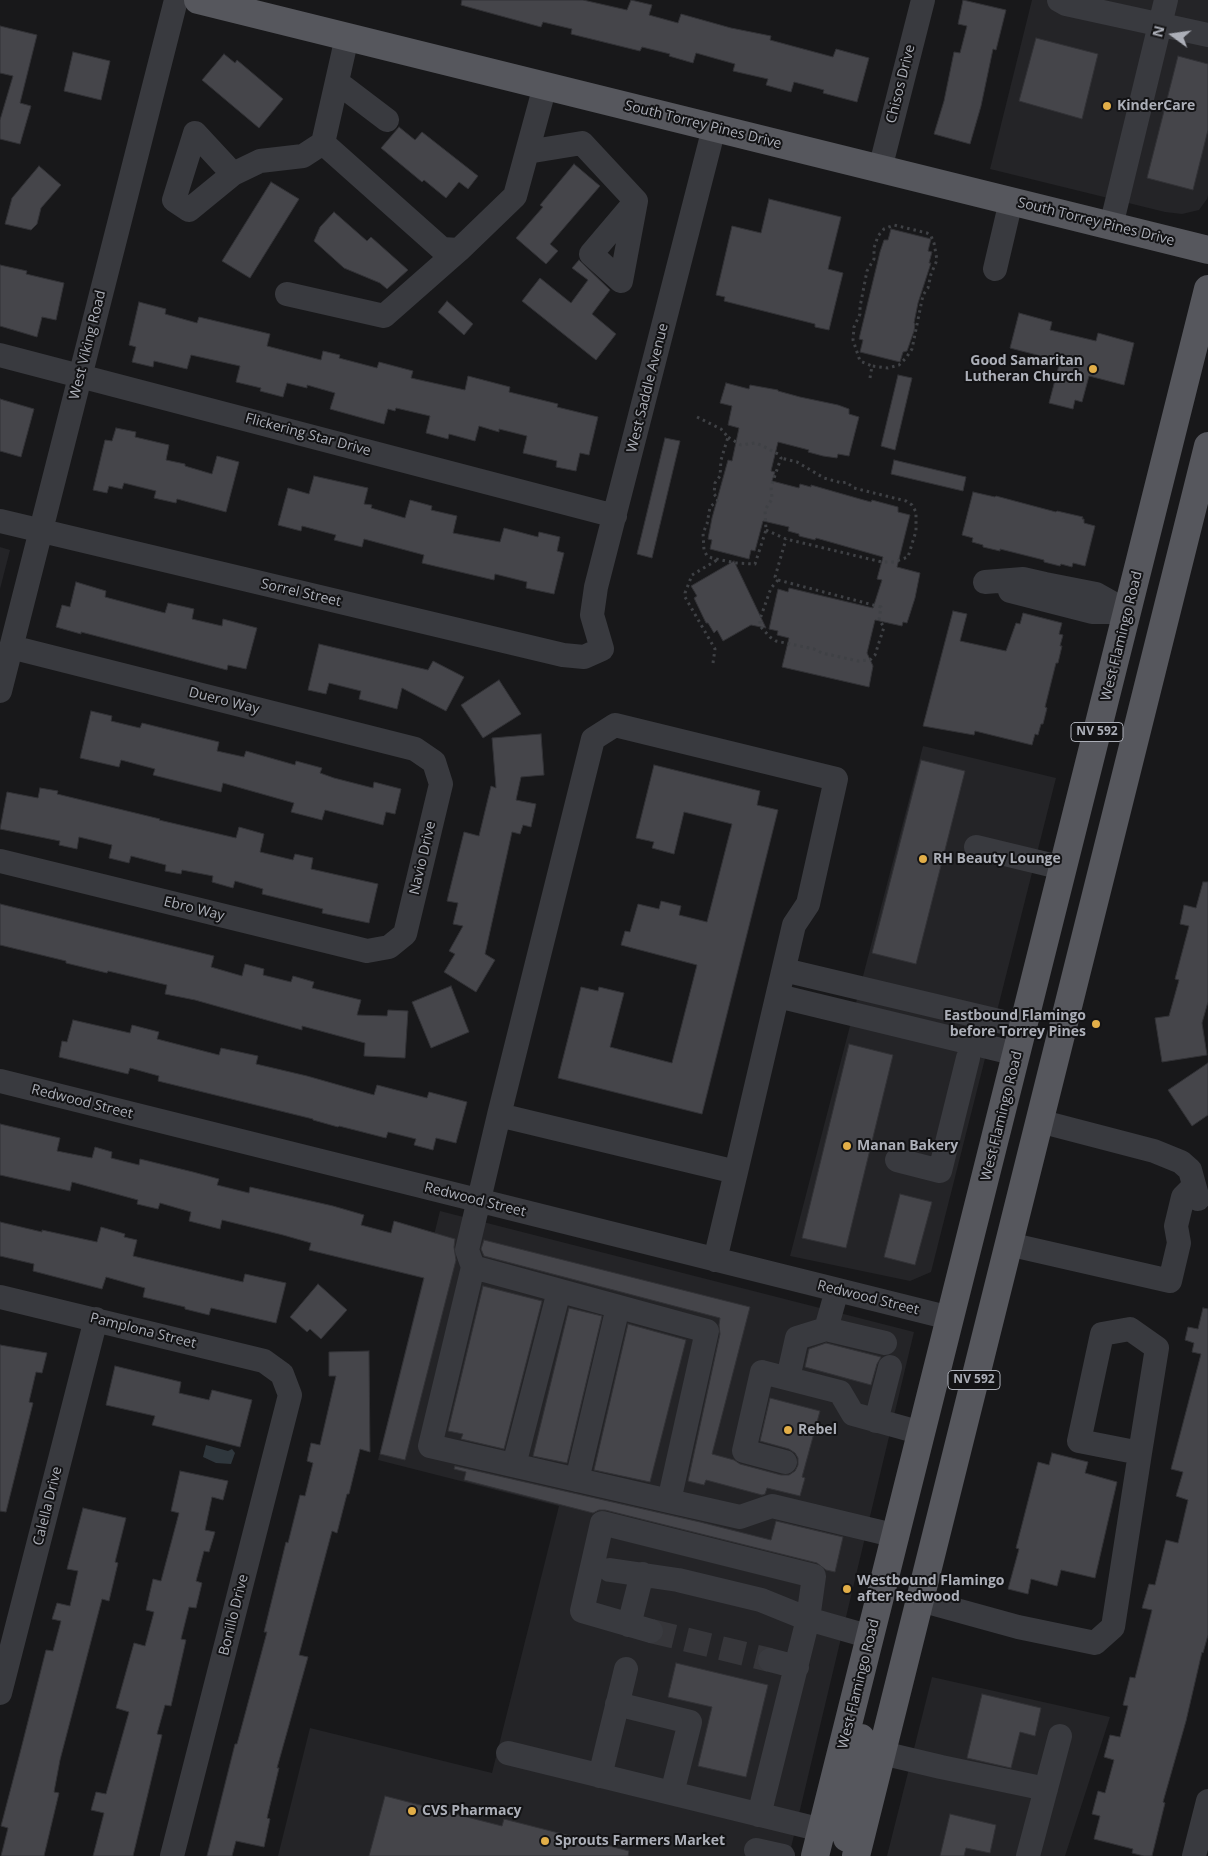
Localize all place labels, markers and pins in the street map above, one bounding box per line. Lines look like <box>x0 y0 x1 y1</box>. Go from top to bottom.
place label: KinderCare <box>1117 98 1195 114</box>
marker: KinderCare <box>1101 100 1113 112</box>
place label: Good Samaritan Lutheran Church <box>965 353 1083 386</box>
marker: Good Samaritan Lutheran Church <box>1087 363 1099 375</box>
place label: RH Beauty Lounge <box>933 851 1061 867</box>
marker: RH Beauty Lounge <box>917 853 929 865</box>
place label: Eastbound Flamingo before Torrey Pines <box>944 1008 1086 1040</box>
marker: Eastbound Flamingo before Torrey Pines <box>1090 1018 1102 1030</box>
place label: Manan Bakery <box>857 1138 958 1154</box>
marker: Manan Bakery <box>841 1140 853 1152</box>
place label: Rebel <box>798 1422 837 1438</box>
marker: Rebel <box>782 1424 794 1436</box>
place label: Westbound Flamingo after Redwood <box>857 1573 1004 1605</box>
marker: Westbound Flamingo after Redwood <box>841 1583 853 1595</box>
place label: CVS Pharmacy <box>422 1803 522 1819</box>
marker: CVS Pharmacy <box>406 1805 418 1817</box>
place label: Sprouts Farmers Market <box>555 1833 725 1849</box>
marker: Sprouts Farmers Market <box>539 1835 551 1847</box>

